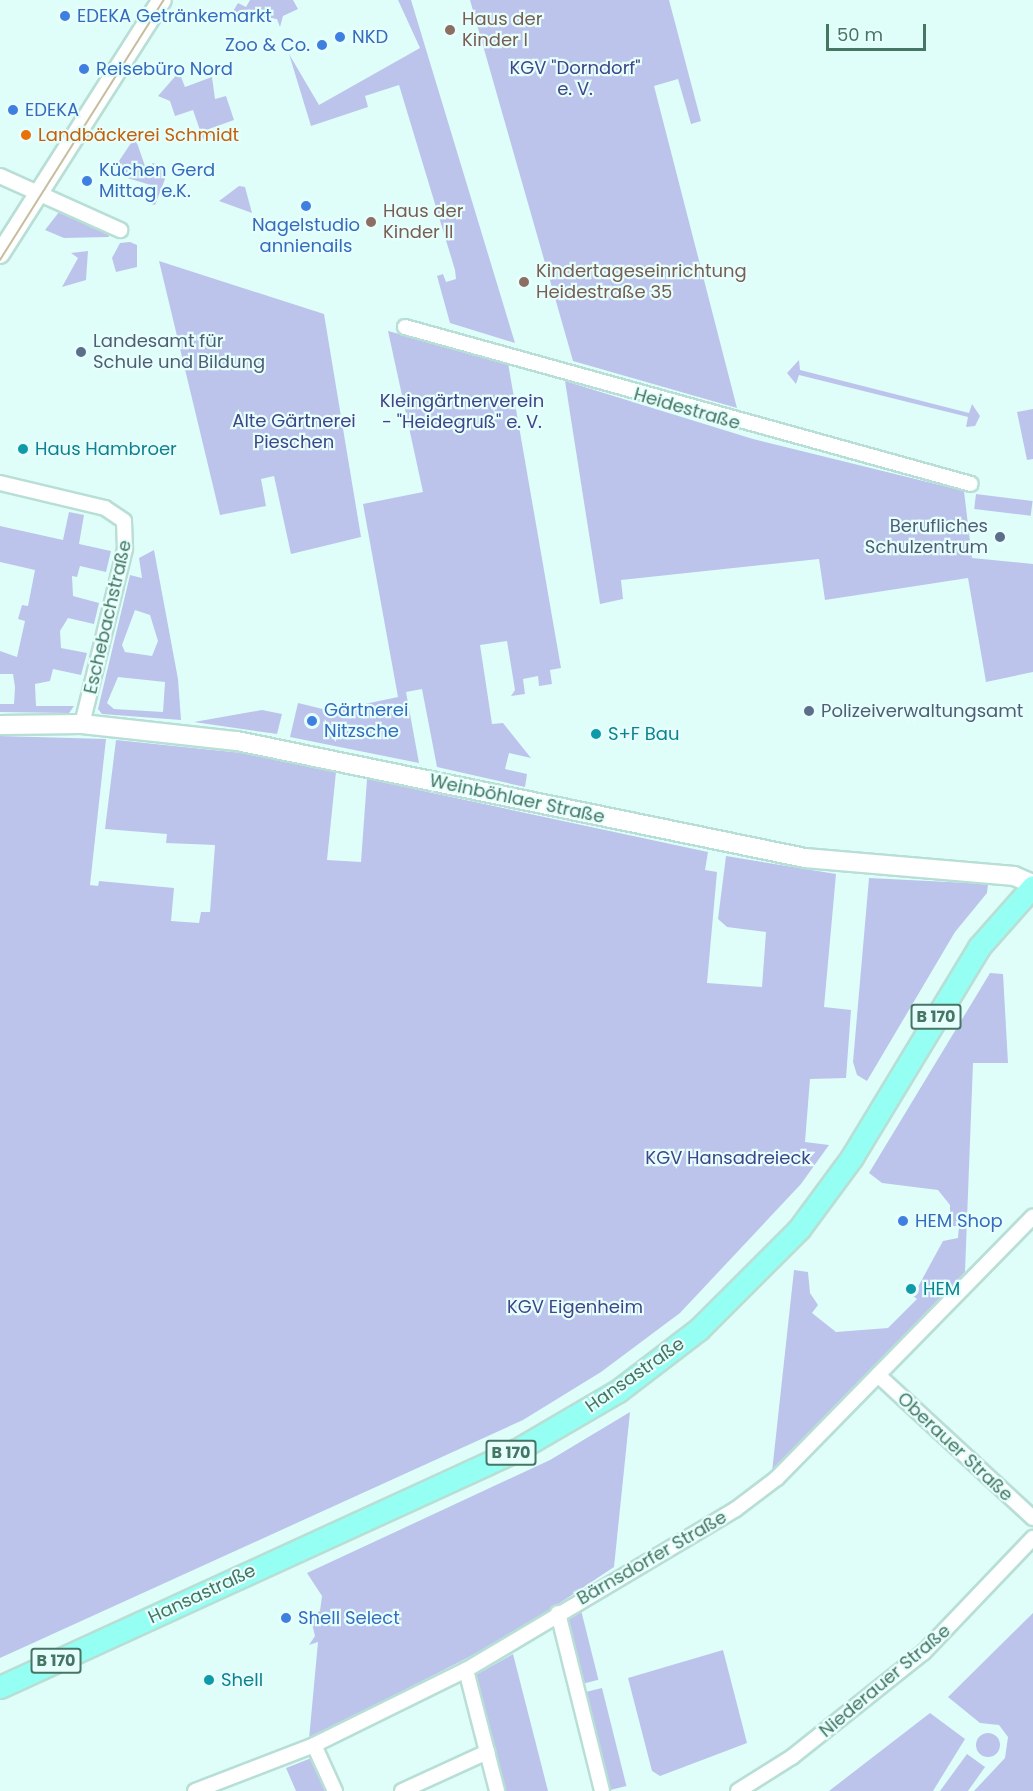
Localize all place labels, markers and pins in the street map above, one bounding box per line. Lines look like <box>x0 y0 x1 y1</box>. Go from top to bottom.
place label: EDEKA Getränkemarkt <box>77 5 272 27</box>
marker: EDEKA Getränkemarkt <box>58 9 72 23</box>
place label: Haus der Kinder I <box>462 9 542 52</box>
marker: Haus der Kinder I <box>443 23 457 37</box>
place label: NKD <box>352 26 388 48</box>
marker: NKD <box>333 30 347 44</box>
place label: Zoo & Co. <box>225 34 310 56</box>
marker: Zoo & Co. <box>315 38 329 52</box>
place label: Reisebüro Nord <box>96 58 233 80</box>
marker: Reisebüro Nord <box>77 62 91 76</box>
place label: EDEKA <box>25 99 79 121</box>
marker: EDEKA <box>6 103 20 117</box>
place label: Landbäckerei Schmidt <box>38 124 239 146</box>
marker: Landbäckerei Schmidt <box>19 128 33 142</box>
place label: Küchen Gerd Mittag e.K. <box>99 160 215 202</box>
marker: Küchen Gerd Mittag e.K. <box>80 174 94 188</box>
marker: Nagelstudio annienails <box>299 199 313 213</box>
place label: Haus der Kinder II <box>383 201 463 244</box>
place label: Nagelstudio annienails <box>252 215 360 258</box>
marker: Haus der Kinder II <box>364 215 378 229</box>
place label: Kindertageseinrichtung Heidestraße 35 <box>536 261 747 304</box>
marker: Kindertageseinrichtung Heidestraße 35 <box>517 275 531 289</box>
place label: Landesamt für Schule und Bildung <box>93 331 265 374</box>
marker: Landesamt für Schule und Bildung <box>74 345 88 359</box>
place label: Haus Hambroer <box>35 438 177 460</box>
marker: Haus Hambroer <box>16 442 30 456</box>
place label: Berufliches Schulzentrum <box>865 516 988 558</box>
marker: Berufliches Schulzentrum <box>993 530 1007 544</box>
place label: Gärtnerei Nitzsche <box>324 700 408 742</box>
place label: Polizeiverwaltungsamt <box>821 700 1023 722</box>
marker: Polizeiverwaltungsamt <box>802 704 816 718</box>
marker: Gärtnerei Nitzsche <box>305 714 319 728</box>
place label: S+F Bau <box>608 723 679 745</box>
marker: S+F Bau <box>589 727 603 741</box>
place label: HEM Shop <box>915 1210 1003 1232</box>
marker: HEM Shop <box>896 1214 910 1228</box>
place label: HEM <box>923 1278 960 1300</box>
marker: HEM <box>904 1282 918 1296</box>
place label: Shell Select <box>298 1607 400 1629</box>
marker: Shell Select <box>279 1611 293 1625</box>
place label: Shell <box>221 1669 263 1691</box>
marker: Shell <box>202 1673 216 1687</box>

